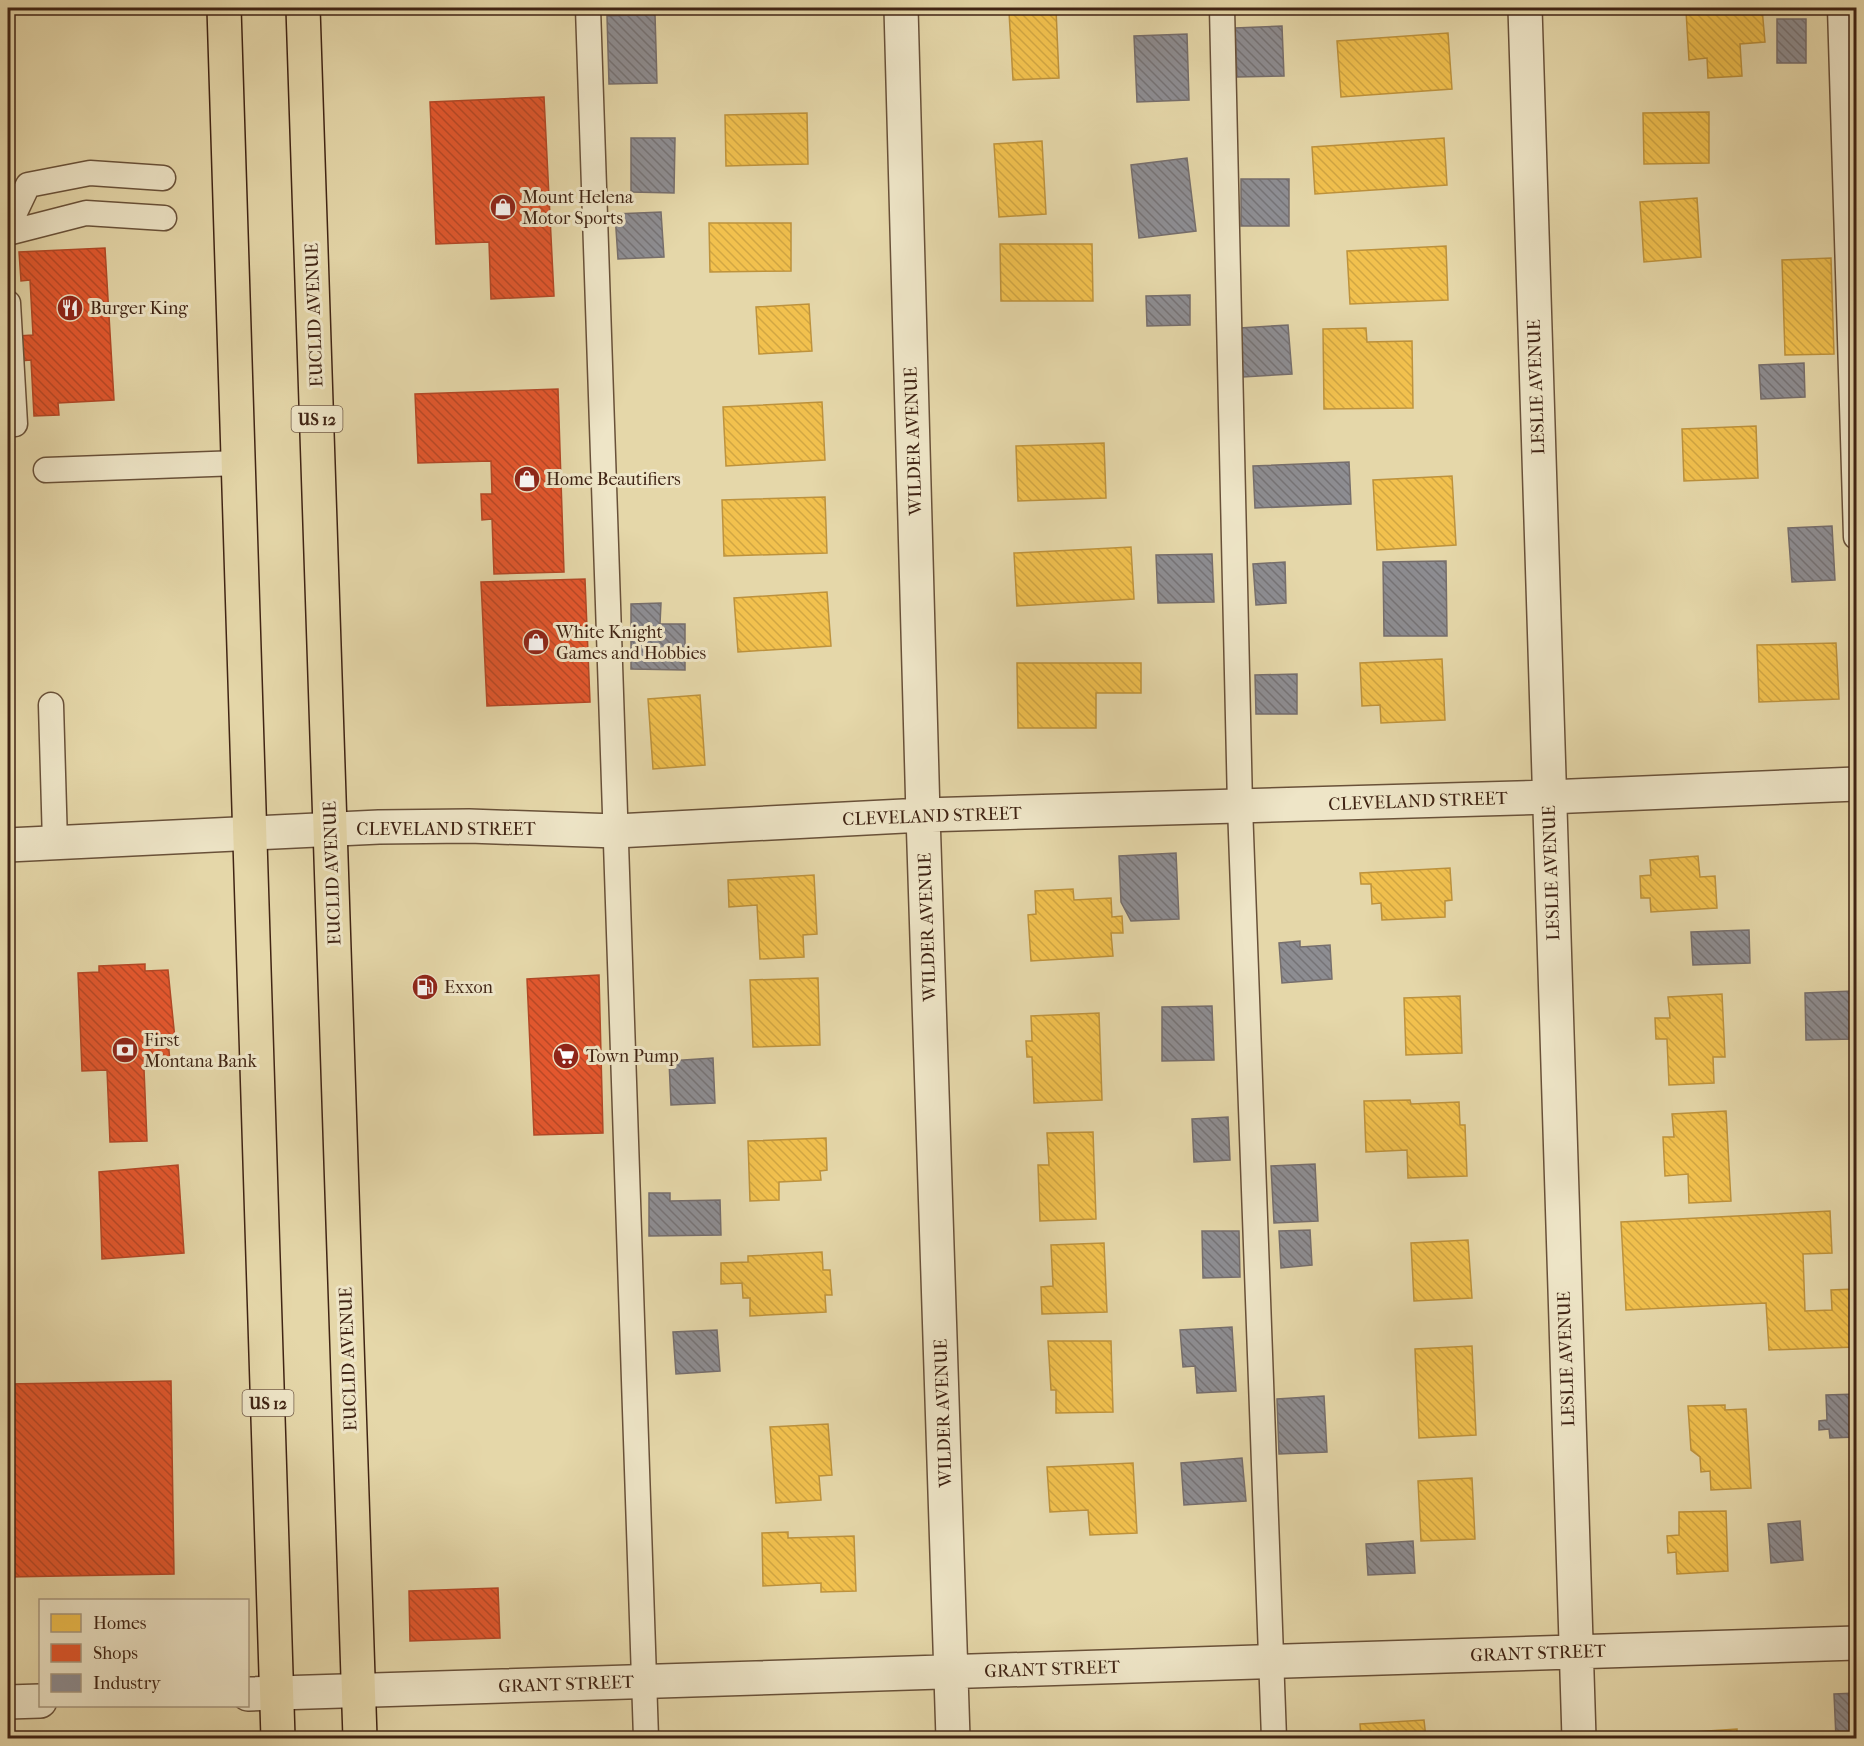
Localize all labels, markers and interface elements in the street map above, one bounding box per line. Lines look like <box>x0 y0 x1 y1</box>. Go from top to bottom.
place label: Mount Helena Motor Sports <box>522 187 634 229</box>
shop icon: Mount Helena Motor Sports <box>488 192 518 222</box>
street label: EUCLID AVENUE <box>301 242 328 387</box>
restaurant icon: Burger King <box>55 293 85 323</box>
place label: Burger King <box>90 298 188 319</box>
street label: LESLIE AVENUE <box>1524 319 1549 455</box>
street label: WILDER AVENUE <box>900 366 927 517</box>
road number: US 12 <box>292 406 342 432</box>
shop icon: Home Beautifiers <box>512 464 542 494</box>
place label: Home Beautifiers <box>546 469 681 490</box>
place label: White Knight Games and Hobbies <box>555 622 707 664</box>
shop icon: White Knight Games and Hobbies <box>521 627 551 657</box>
street label: CLEVELAND STREET <box>1328 788 1509 815</box>
street label: EUCLID AVENUE <box>319 800 346 945</box>
street label: CLEVELAND STREET <box>842 803 1023 830</box>
street label: LESLIE AVENUE <box>1539 805 1564 941</box>
street label: CLEVELAND STREET <box>356 819 537 840</box>
street label: WILDER AVENUE <box>914 852 941 1003</box>
fuel station icon: Exxon <box>410 972 440 1002</box>
place label: Exxon <box>444 977 493 998</box>
place label: First Montana Bank <box>144 1030 257 1072</box>
bank icon: First Montana Bank <box>110 1035 140 1065</box>
supermarket icon: Town Pump <box>551 1041 581 1071</box>
place label: Town Pump <box>586 1046 679 1067</box>
street label: EUCLID AVENUE <box>335 1286 362 1431</box>
street label: LESLIE AVENUE <box>1554 1291 1579 1427</box>
street label: WILDER AVENUE <box>930 1338 957 1489</box>
road number: US 12 <box>242 1390 294 1416</box>
legend <box>39 1599 249 1707</box>
text: Homes <box>93 1613 147 1634</box>
street label: GRANT STREET <box>1470 1641 1607 1666</box>
text: Shops <box>93 1643 138 1664</box>
street label: GRANT STREET <box>984 1657 1121 1682</box>
street label: GRANT STREET <box>498 1672 635 1697</box>
text: Industry <box>93 1673 162 1694</box>

